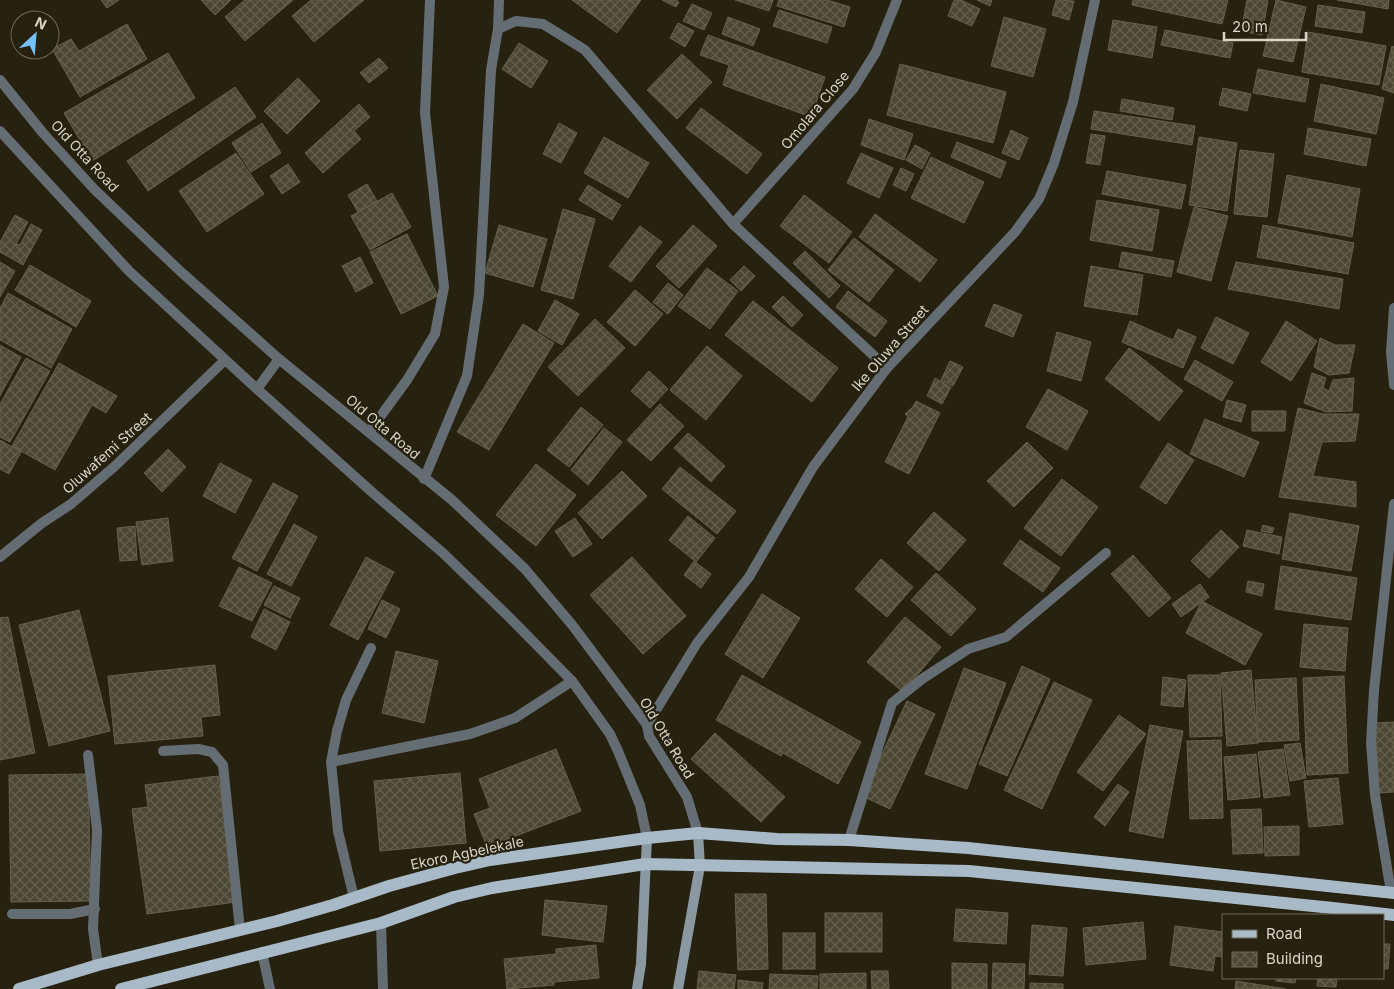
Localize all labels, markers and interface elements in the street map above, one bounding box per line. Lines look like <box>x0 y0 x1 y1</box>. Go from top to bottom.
north arrow <box>10 10 60 60</box>
scale bar <box>1224 10 1306 42</box>
text: N <box>32 13 49 33</box>
text: 20 m <box>1232 17 1268 36</box>
street label: Omolara Close <box>777 67 852 152</box>
street label: Old Otta Road <box>48 116 123 195</box>
street label: Ike Oluwa Street <box>848 301 932 394</box>
street label: Old Otta Road <box>343 391 424 463</box>
street label: Oluwafemi Street <box>59 408 155 497</box>
street label: Old Otta Road <box>637 694 698 781</box>
street label: Ekoro Agbelekale <box>409 832 525 873</box>
legend <box>1222 914 1384 979</box>
text: Road <box>1266 924 1302 943</box>
text: Building <box>1266 949 1323 968</box>

